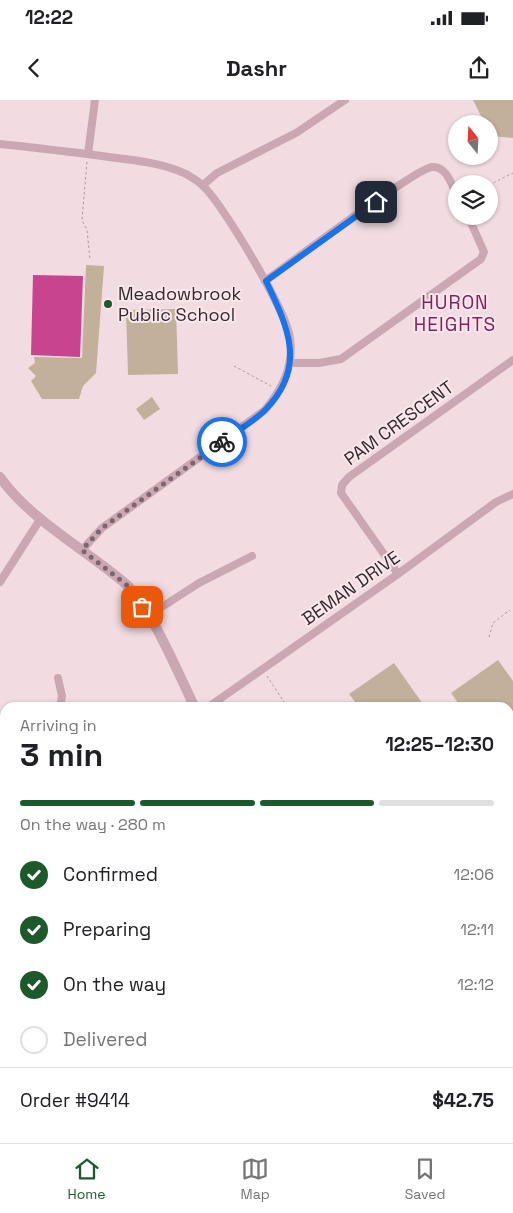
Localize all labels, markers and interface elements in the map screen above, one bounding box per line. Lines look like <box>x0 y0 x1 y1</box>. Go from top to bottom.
text: 12:22 <box>25 5 73 30</box>
icon: back <box>20 54 48 82</box>
text: Dashr <box>226 54 287 82</box>
icon: share <box>465 54 493 82</box>
north arrow <box>448 115 498 165</box>
map controls <box>448 115 498 225</box>
button: layers <box>448 175 498 225</box>
pin <box>355 181 397 223</box>
icon: home <box>362 188 390 216</box>
place label: Meadowbrook Public School <box>118 282 242 326</box>
district label: HURON HEIGHTS <box>414 290 496 337</box>
marker: Meadowbrook Public School <box>102 298 114 310</box>
street label: PAM CRESCENT <box>340 375 458 470</box>
courier <box>197 417 247 467</box>
icon: bike <box>208 428 236 456</box>
street label: BEMAN DRIVE <box>297 545 404 630</box>
pin <box>121 586 163 628</box>
icon: bag <box>128 593 156 621</box>
text: Arriving in <box>20 715 97 736</box>
text: 12:25–12:30 <box>385 732 494 757</box>
text: 3 min <box>20 735 103 775</box>
text: On the way · 280 m <box>20 814 166 835</box>
icon: check <box>20 861 48 889</box>
text: Confirmed <box>63 862 158 887</box>
text: 12:06 <box>454 864 494 885</box>
icon: check <box>20 916 48 944</box>
text: Preparing <box>63 917 151 942</box>
text: 12:11 <box>460 919 494 940</box>
icon: check <box>20 971 48 999</box>
text: On the way <box>63 972 166 997</box>
text: 12:12 <box>457 974 494 995</box>
text: Delivered <box>63 1027 148 1052</box>
text: Order #9414 <box>20 1088 130 1113</box>
text: $42.75 <box>432 1088 494 1113</box>
tab: Home <box>67 1155 106 1203</box>
tab: Map <box>241 1155 270 1203</box>
tab: Saved <box>405 1155 446 1203</box>

